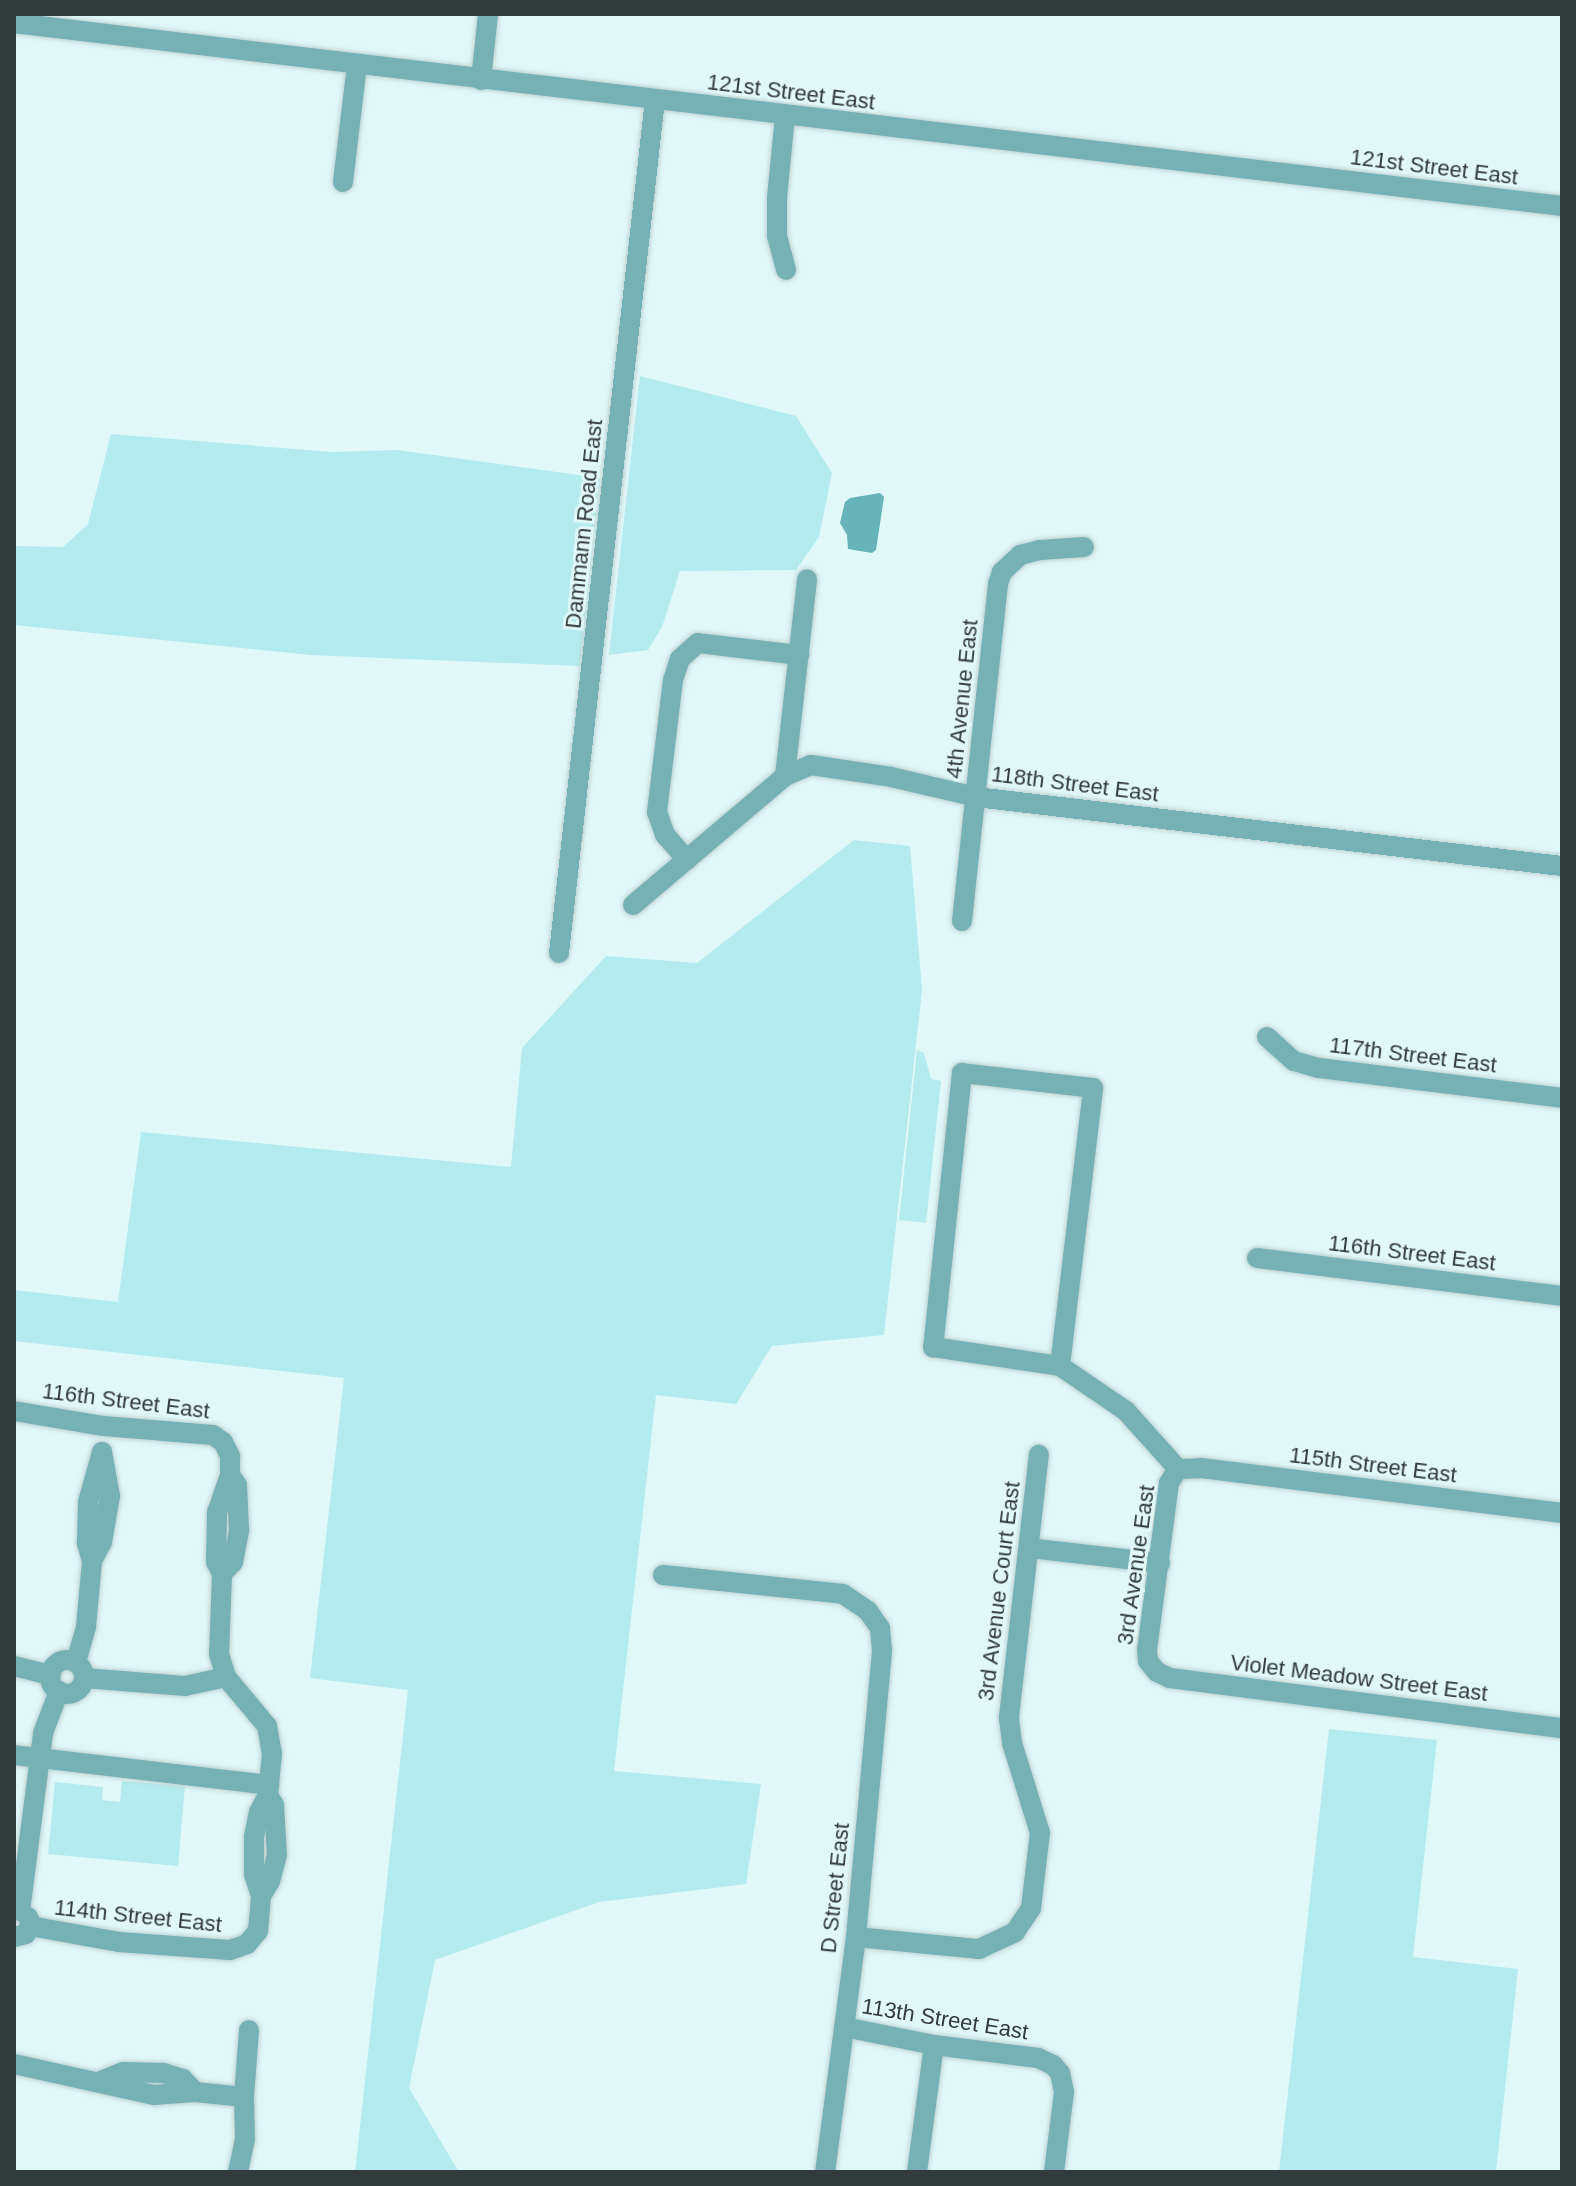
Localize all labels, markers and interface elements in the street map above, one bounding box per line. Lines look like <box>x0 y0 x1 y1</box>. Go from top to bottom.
street label: 121st Street East <box>706 69 876 115</box>
street label: 121st Street East <box>1349 144 1519 190</box>
street label: Dammann Road East <box>560 418 608 630</box>
street label: 4th Avenue East <box>940 618 984 780</box>
street label: 118th Street East <box>990 761 1160 807</box>
street label: 117th Street East <box>1328 1032 1498 1078</box>
street label: 116th Street East <box>1327 1230 1497 1276</box>
street label: 116th Street East <box>41 1378 211 1424</box>
street label: 115th Street East <box>1288 1442 1458 1488</box>
street label: 3rd Avenue Court East <box>972 1479 1026 1703</box>
street label: 3rd Avenue East <box>1112 1483 1160 1647</box>
street label: Violet Meadow Street East <box>1229 1649 1489 1707</box>
street label: D Street East <box>815 1822 855 1954</box>
street label: 114th Street East <box>53 1894 223 1938</box>
street label: 113th Street East <box>860 1993 1030 2045</box>

